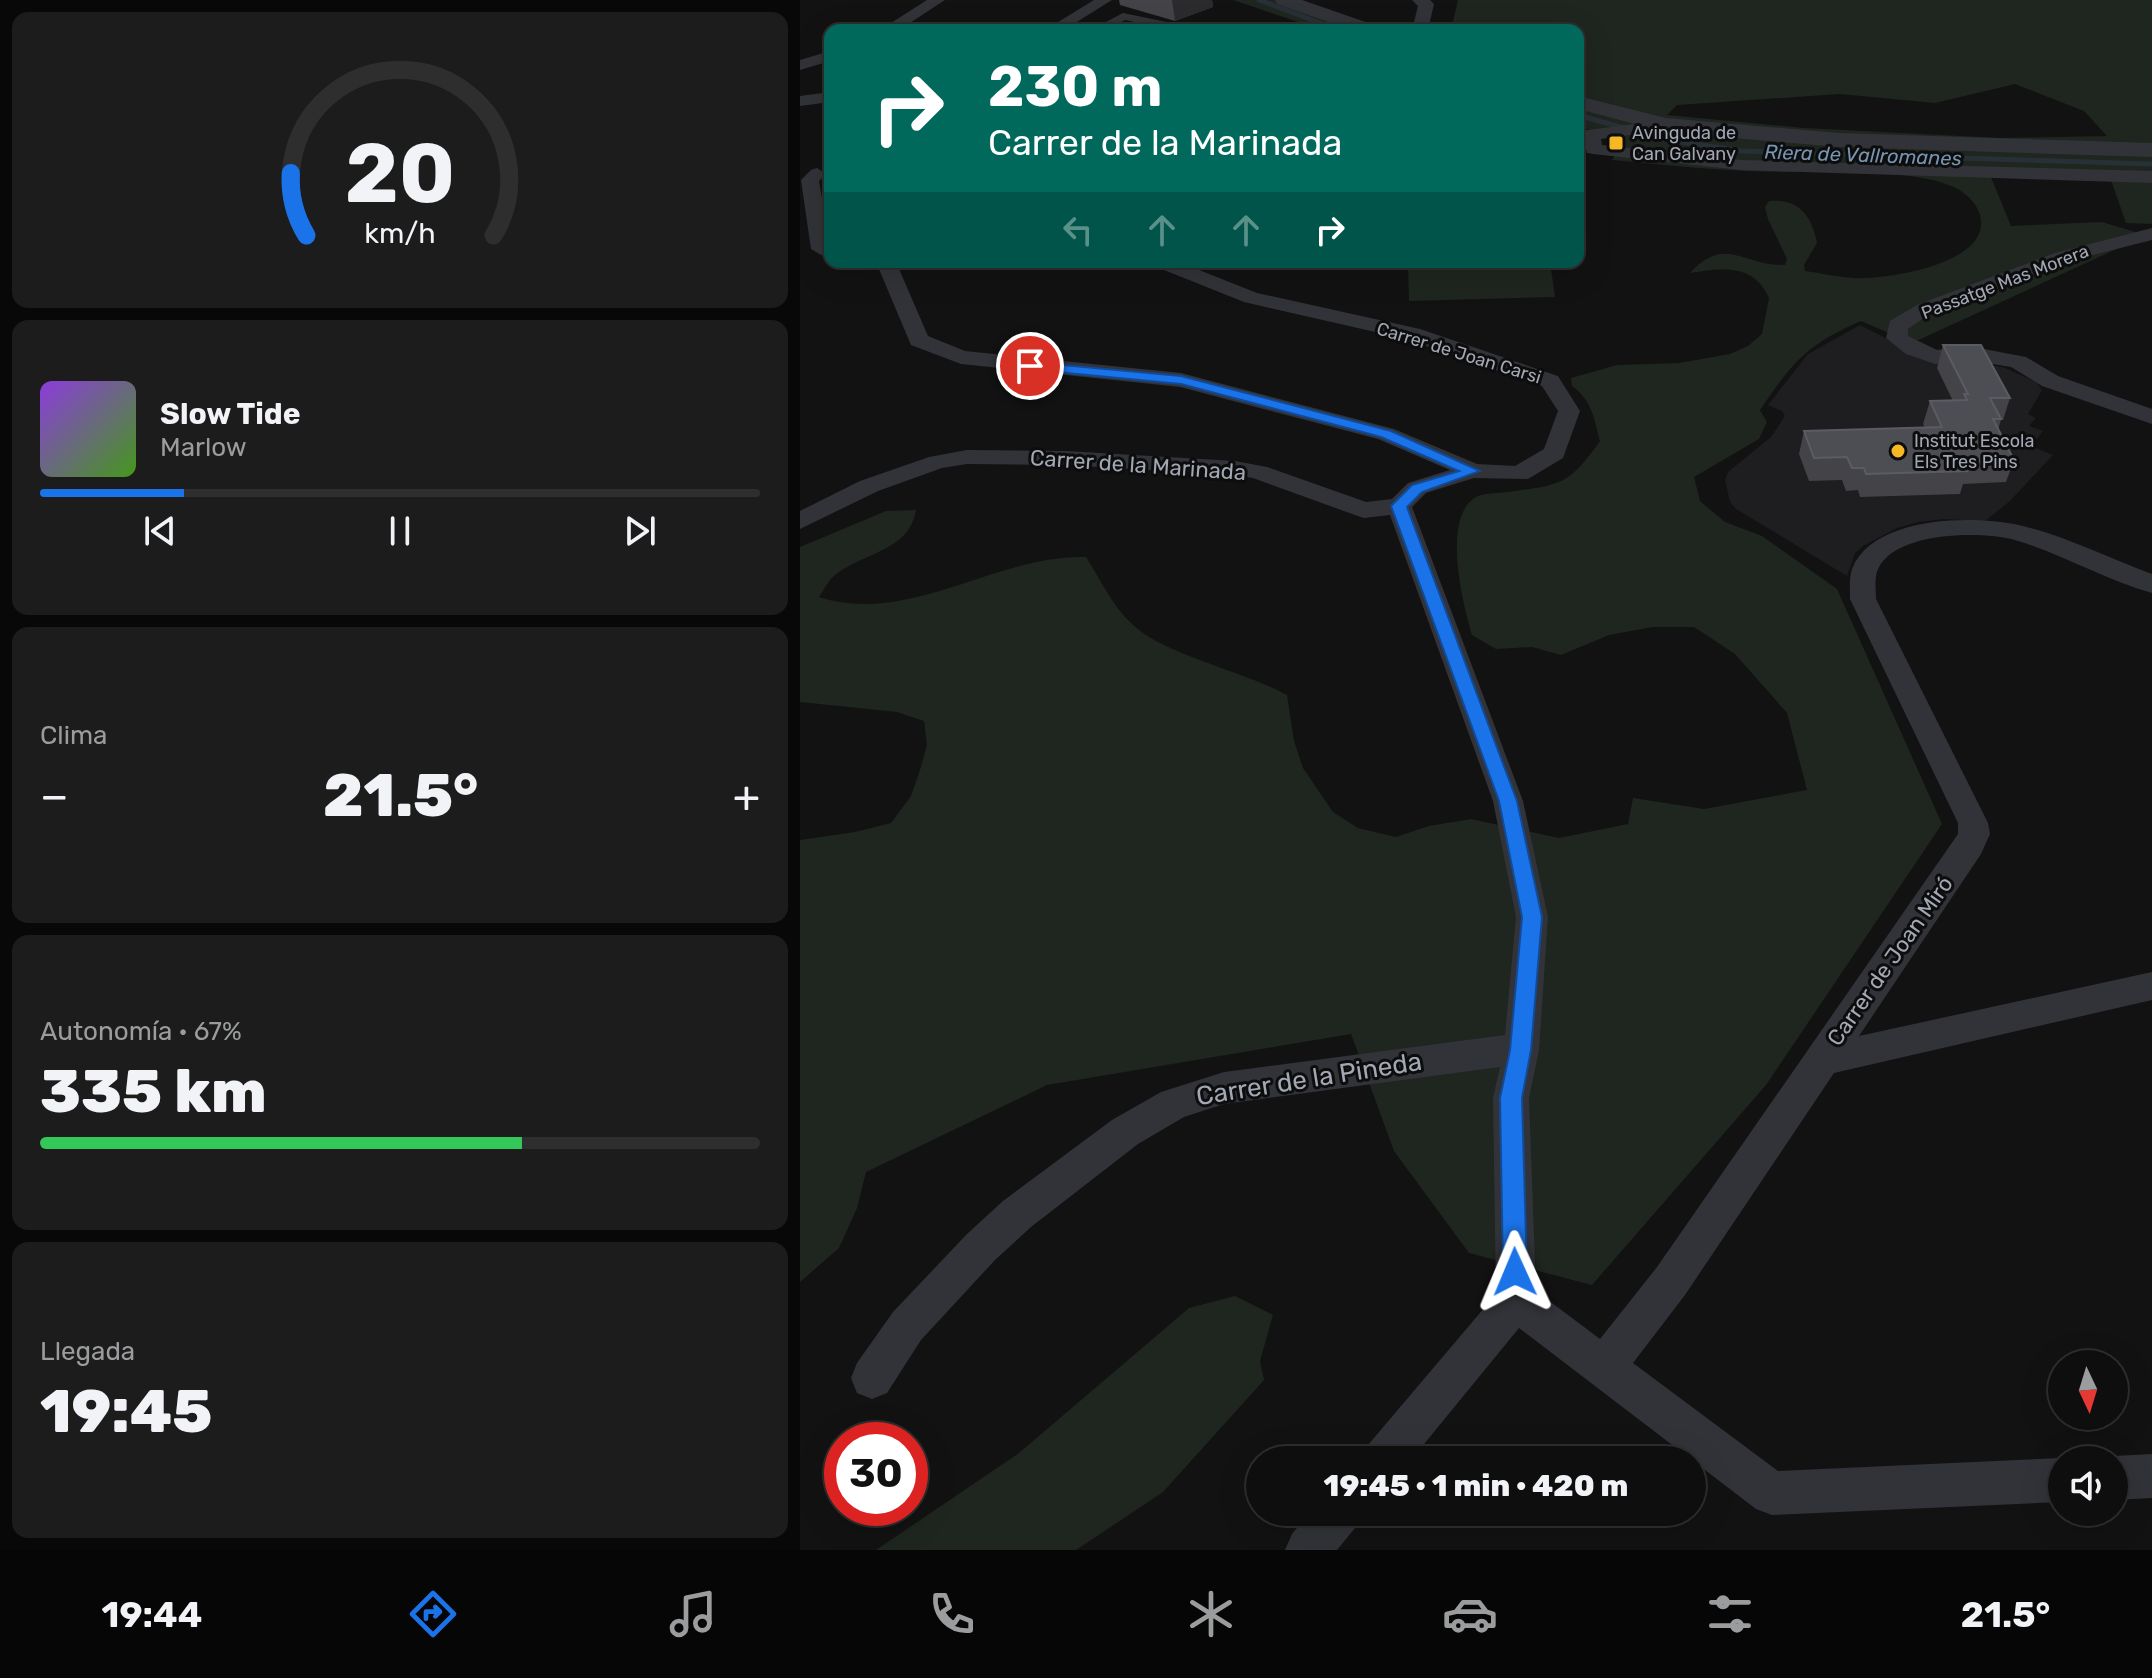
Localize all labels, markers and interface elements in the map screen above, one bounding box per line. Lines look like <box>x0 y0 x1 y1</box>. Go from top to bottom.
text: 230 m <box>988 54 1163 120</box>
icon: right <box>856 56 960 160</box>
text: Carrer de la Marinada <box>988 121 1342 164</box>
place label: Avinguda de Can Galvany <box>1632 122 1736 165</box>
text: 20 <box>345 123 455 222</box>
marker: Avinguda de Can Galvany <box>1607 134 1625 152</box>
water label: Riera de Vallromanes <box>1764 140 1962 170</box>
icon: left <box>1056 208 1100 252</box>
icon: ahead <box>1140 208 1184 252</box>
icon: ahead <box>1224 208 1268 252</box>
icon: right <box>1308 208 1352 252</box>
text: km/h <box>364 216 436 250</box>
street label: Passatge Mas Morera <box>1918 240 2092 324</box>
street label: Carrer de Joan Carsi <box>1374 318 1544 388</box>
pin <box>996 332 1064 400</box>
icon: arrive <box>1008 344 1052 388</box>
text: Slow Tide <box>160 396 300 432</box>
place label: Institut Escola Els Tres Pins <box>1914 430 2034 473</box>
text: Marlow <box>160 432 247 463</box>
marker: Institut Escola Els Tres Pins <box>1889 442 1907 460</box>
street label: Carrer de la Marinada <box>1029 444 1247 486</box>
icon: previous <box>138 509 182 553</box>
icon: pause <box>378 509 422 553</box>
icon: next <box>618 509 662 553</box>
text: Clima <box>40 720 107 751</box>
text: 21.5° <box>323 760 478 831</box>
text: − <box>40 770 69 822</box>
text: + <box>733 770 760 822</box>
street label: Carrer de Joan Miró <box>1821 871 1959 1051</box>
text: Autonomía · 67% <box>40 1016 242 1047</box>
street label: Carrer de la Pineda <box>1194 1046 1424 1112</box>
text: 335 km <box>40 1056 267 1127</box>
position arrow <box>1473 1230 1557 1314</box>
text: Llegada <box>40 1336 135 1367</box>
north arrow <box>2048 1350 2128 1430</box>
map controls <box>2048 1350 2128 1526</box>
text: 19:45 <box>40 1376 212 1447</box>
speed limit sign: 30 <box>824 1422 928 1526</box>
button: sound <box>2048 1446 2128 1526</box>
text: 19:45 · 1 min · 420 m <box>1324 1468 1628 1504</box>
icon: directions <box>405 1586 461 1642</box>
icon: music <box>665 1586 721 1642</box>
icon: phone <box>924 1586 980 1642</box>
icon: climate <box>1183 1586 1239 1642</box>
icon: car <box>1442 1586 1498 1642</box>
icon: filters <box>1702 1586 1758 1642</box>
text: 19:44 <box>102 1593 202 1636</box>
text: 21.5° <box>1961 1593 2050 1636</box>

